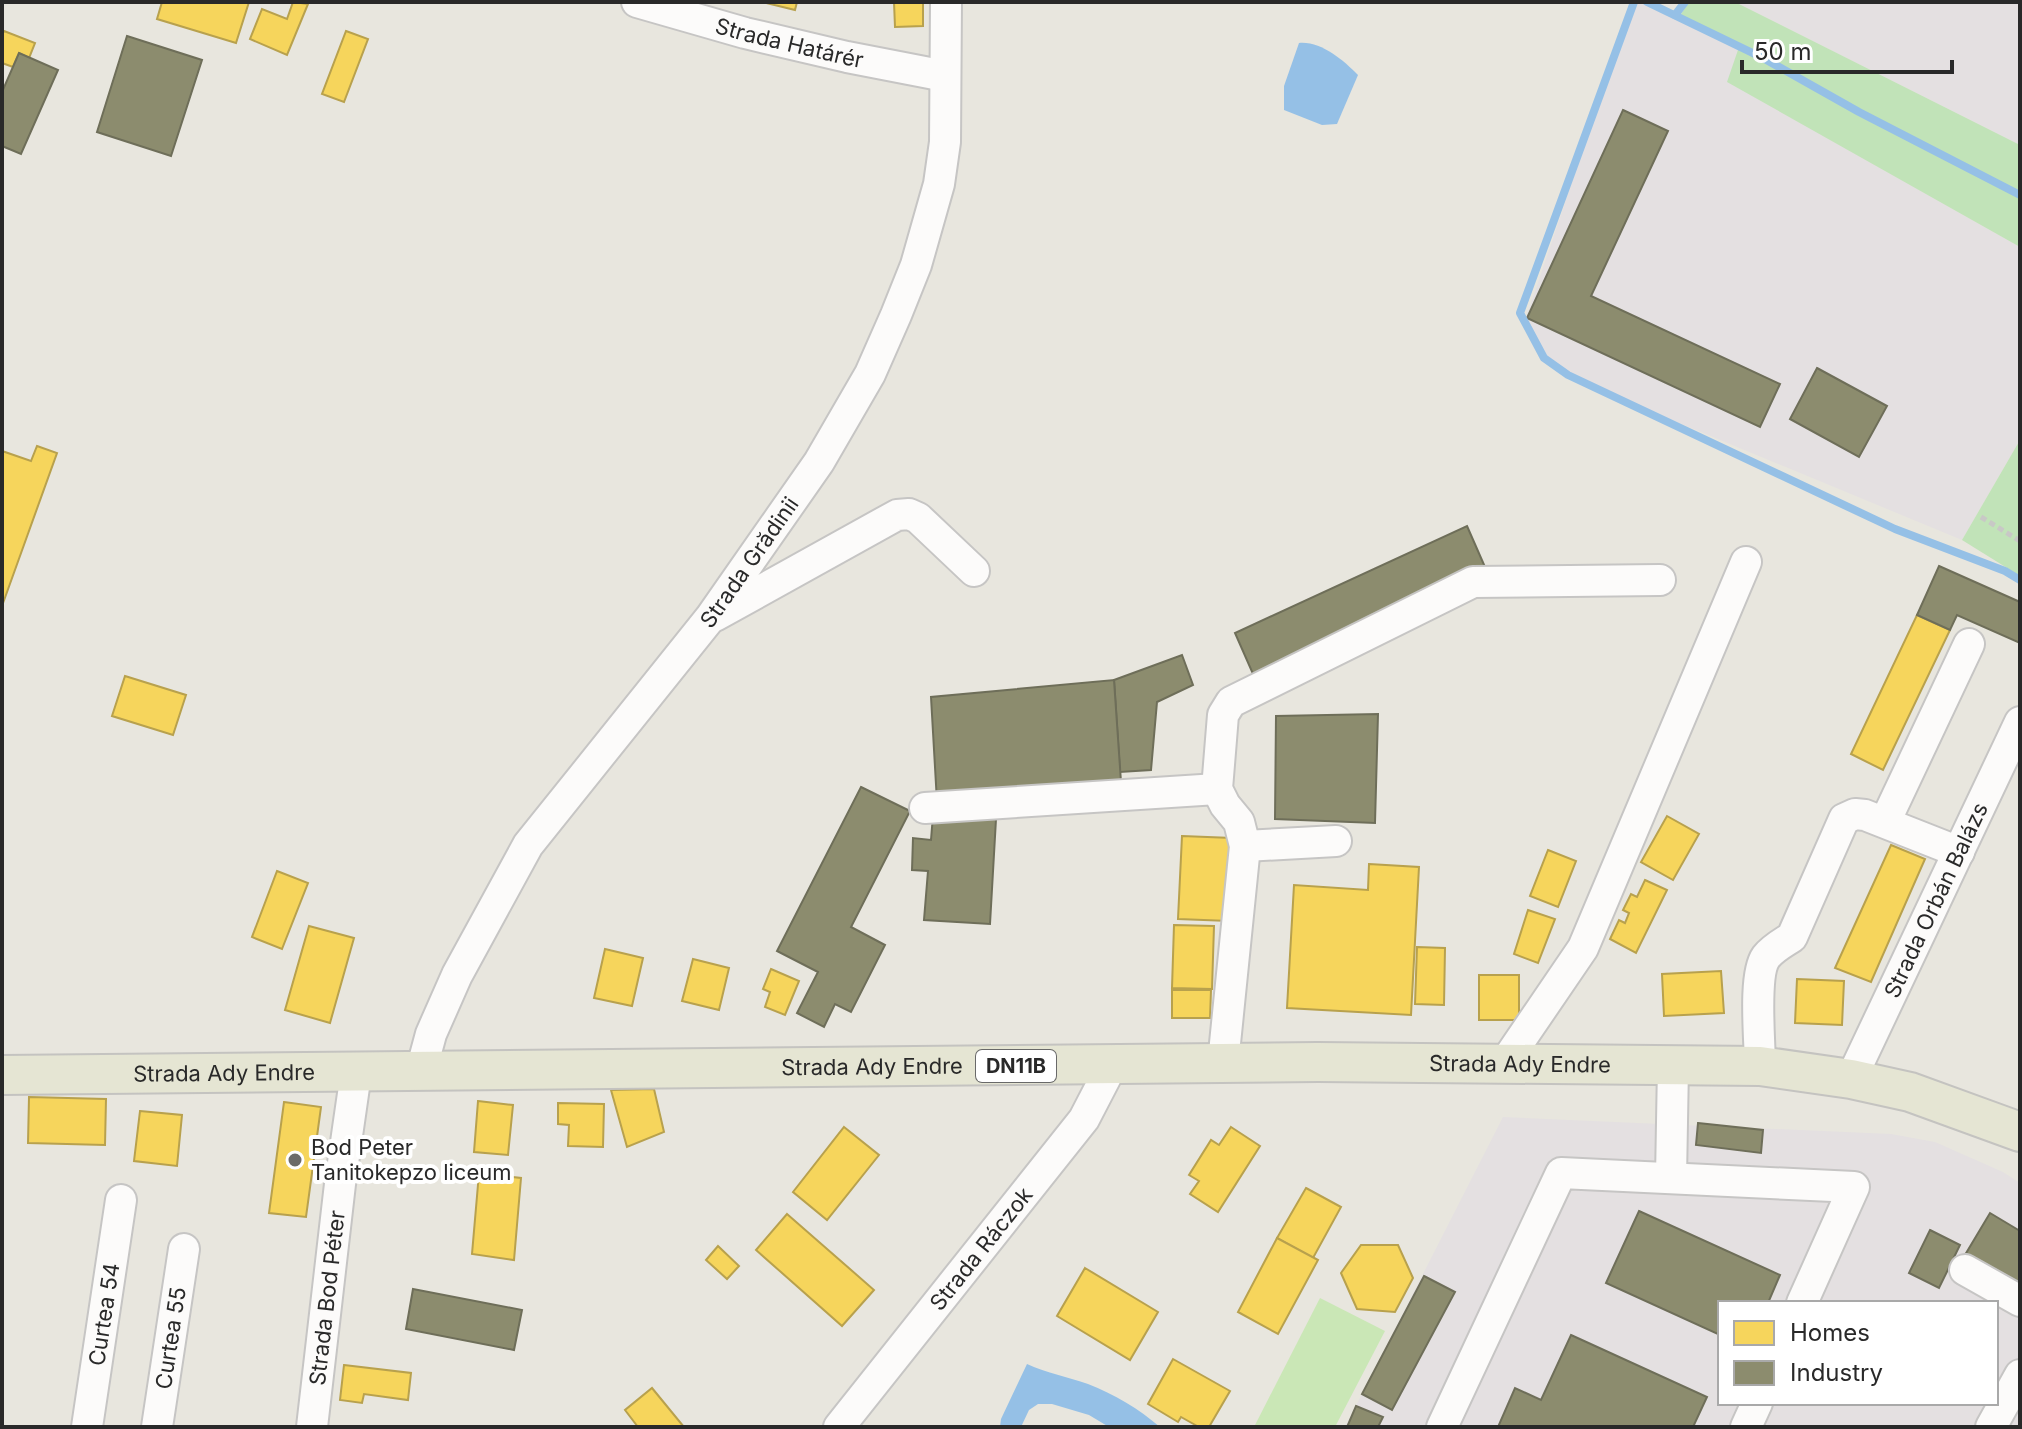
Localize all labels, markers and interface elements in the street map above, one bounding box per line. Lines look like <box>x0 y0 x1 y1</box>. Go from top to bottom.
street label: Strada Határér <box>712 12 866 73</box>
scale bar <box>1742 24 1952 74</box>
text: 50 m <box>1754 37 1812 66</box>
street label: Strada Grădinii <box>694 492 804 633</box>
street label: Strada Orbán Balázs <box>1878 798 1993 1002</box>
road number: DN11B <box>976 1050 1056 1082</box>
street label: Strada Ady Endre <box>1429 1050 1611 1078</box>
street label: Strada Ady Endre <box>781 1053 963 1080</box>
street label: Strada Ady Endre <box>133 1059 315 1087</box>
place label: Bod Peter Tanitokepzo liceum <box>311 1134 512 1185</box>
marker: Bod Peter Tanitokepzo liceum <box>286 1151 304 1169</box>
street label: Strada Ráczok <box>924 1182 1038 1315</box>
street label: Strada Bod Péter <box>304 1209 350 1387</box>
street label: Curtea 54 <box>83 1261 124 1368</box>
street label: Curtea 55 <box>150 1285 191 1391</box>
legend <box>1718 1301 1998 1405</box>
text: Homes <box>1790 1318 1870 1347</box>
text: Industry <box>1790 1358 1883 1387</box>

